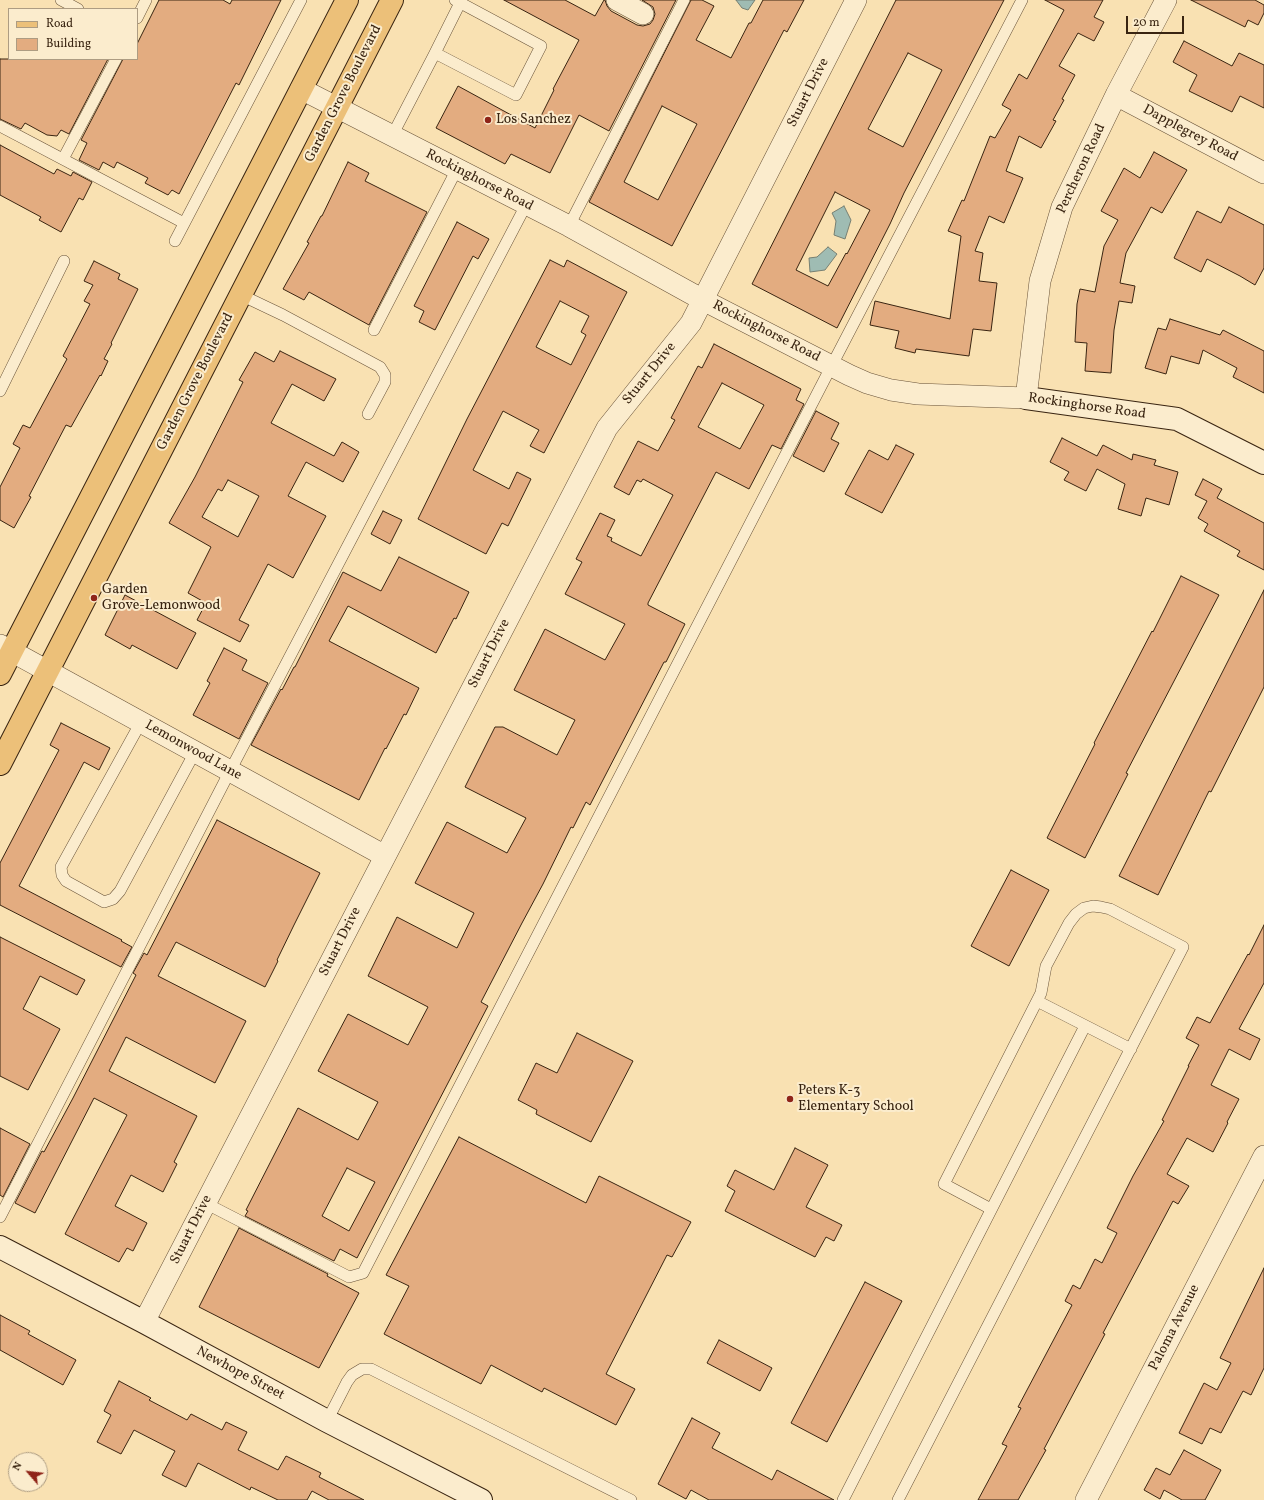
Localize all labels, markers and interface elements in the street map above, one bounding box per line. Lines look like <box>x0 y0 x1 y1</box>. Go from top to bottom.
legend <box>8 8 138 60</box>
scale bar <box>1128 8 1186 34</box>
text: 20 m <box>1133 15 1160 31</box>
text: Road <box>46 16 73 32</box>
street label: Garden Grove Boulevard <box>302 23 386 165</box>
text: Building <box>46 36 91 52</box>
street label: Stuart Drive <box>784 56 834 130</box>
street label: Dapplegrey Road <box>1140 102 1240 166</box>
place label: Los Sanchez <box>496 112 571 128</box>
marker: Los Sanchez <box>483 115 493 125</box>
street label: Percheron Road <box>1054 121 1110 217</box>
street label: Rockinghorse Road <box>422 147 536 215</box>
street label: Rockinghorse Road <box>709 298 823 366</box>
street label: Garden Grove Boulevard <box>154 311 238 453</box>
street label: Stuart Drive <box>620 339 680 409</box>
street label: Rockinghorse Road <box>1027 390 1147 424</box>
place label: Garden Grove-Lemonwood <box>102 582 220 614</box>
marker: Garden Grove-Lemonwood <box>89 593 99 603</box>
street label: Stuart Drive <box>465 617 515 691</box>
street label: Lemonwood Lane <box>142 717 244 785</box>
street label: Stuart Drive <box>316 905 366 979</box>
place label: Peters K-3 Elementary School <box>798 1083 914 1116</box>
marker: Peters K-3 Elementary School <box>785 1094 795 1104</box>
street label: Stuart Drive <box>167 1193 217 1267</box>
street label: Paloma Avenue <box>1146 1282 1204 1374</box>
street label: Newhope Street <box>193 1344 287 1404</box>
north arrow <box>8 1452 48 1492</box>
text: N <box>9 1460 26 1474</box>

